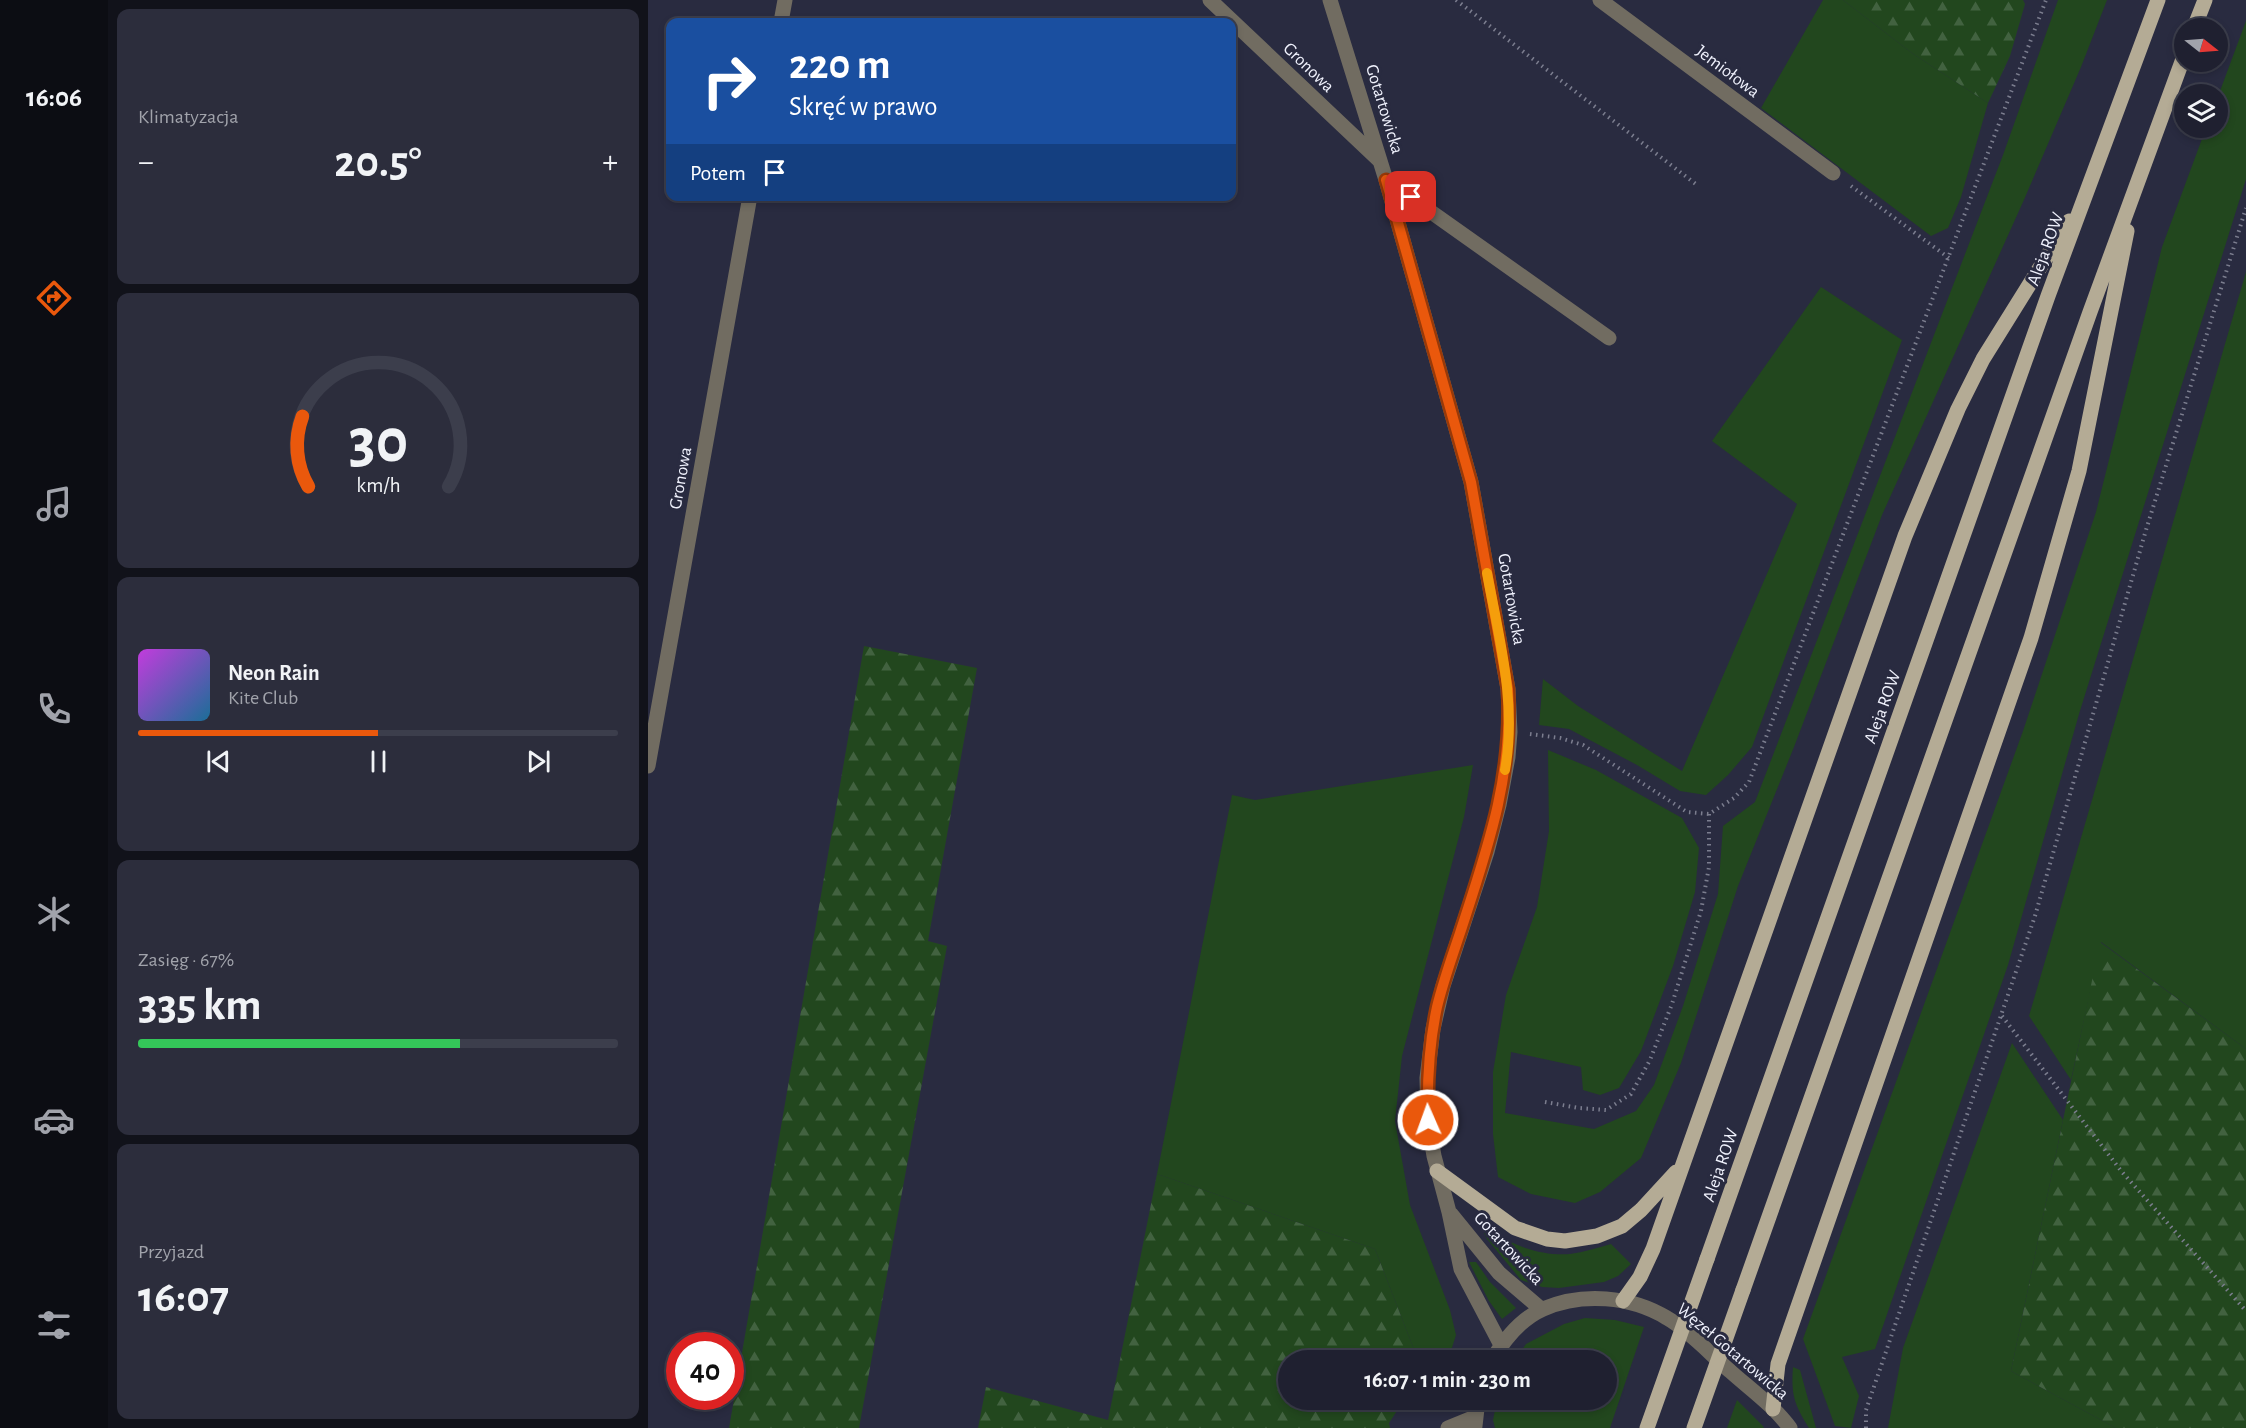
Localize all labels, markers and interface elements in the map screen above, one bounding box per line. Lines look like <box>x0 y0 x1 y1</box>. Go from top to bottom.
north arrow <box>2174 18 2228 72</box>
map controls <box>2174 18 2228 138</box>
street label: Gronowa <box>1279 39 1337 96</box>
icon: right <box>690 42 768 120</box>
street label: Jemiołowa <box>1692 42 1763 101</box>
text: 220 m <box>789 44 891 86</box>
street label: Gotartowicka <box>1362 62 1406 156</box>
text: 16:06 <box>26 84 82 111</box>
button: layers <box>2174 84 2228 138</box>
text: Skręć w prawo <box>789 93 938 120</box>
text: Klimatyzacja <box>138 107 239 127</box>
text: 20.5° <box>334 140 422 185</box>
text: − <box>138 146 154 179</box>
text: + <box>602 146 618 179</box>
icon: arrive <box>758 156 791 189</box>
text: Potem <box>690 162 746 184</box>
pin <box>1385 171 1436 222</box>
icon: arrive <box>1394 180 1427 213</box>
street label: Aleja ROW <box>2024 210 2067 288</box>
icon: directions <box>33 277 75 319</box>
text: 30 <box>348 411 408 473</box>
street label: Gronowa <box>667 446 695 511</box>
text: km/h <box>356 476 400 497</box>
icon: music <box>33 483 75 525</box>
street label: Gotartowicka <box>1494 552 1528 646</box>
text: Neon Rain <box>228 662 320 684</box>
street label: Aleja ROW <box>1861 668 1904 746</box>
icon: phone <box>33 688 75 730</box>
text: Kite Club <box>228 688 298 708</box>
icon: previous <box>202 745 235 778</box>
icon: pause <box>362 745 395 778</box>
icon: next <box>522 745 555 778</box>
icon: climate <box>33 893 75 935</box>
text: Zasięg · 67% <box>138 950 234 970</box>
text: 335 km <box>138 983 262 1028</box>
position arrow <box>1396 1088 1460 1152</box>
icon: car <box>33 1099 75 1141</box>
street label: Aleja ROW <box>1700 1126 1742 1204</box>
street label: Gotartowicka <box>1470 1209 1546 1289</box>
text: Przyjazd <box>138 1242 204 1262</box>
text: 16:07 <box>138 1275 229 1320</box>
street label: Węzeł Gotartowicka <box>1673 1300 1792 1403</box>
icon: filters <box>33 1304 75 1346</box>
speed limit sign: 40 <box>666 1332 744 1410</box>
text: 16:07 · 1 min · 230 m <box>1364 1369 1531 1391</box>

